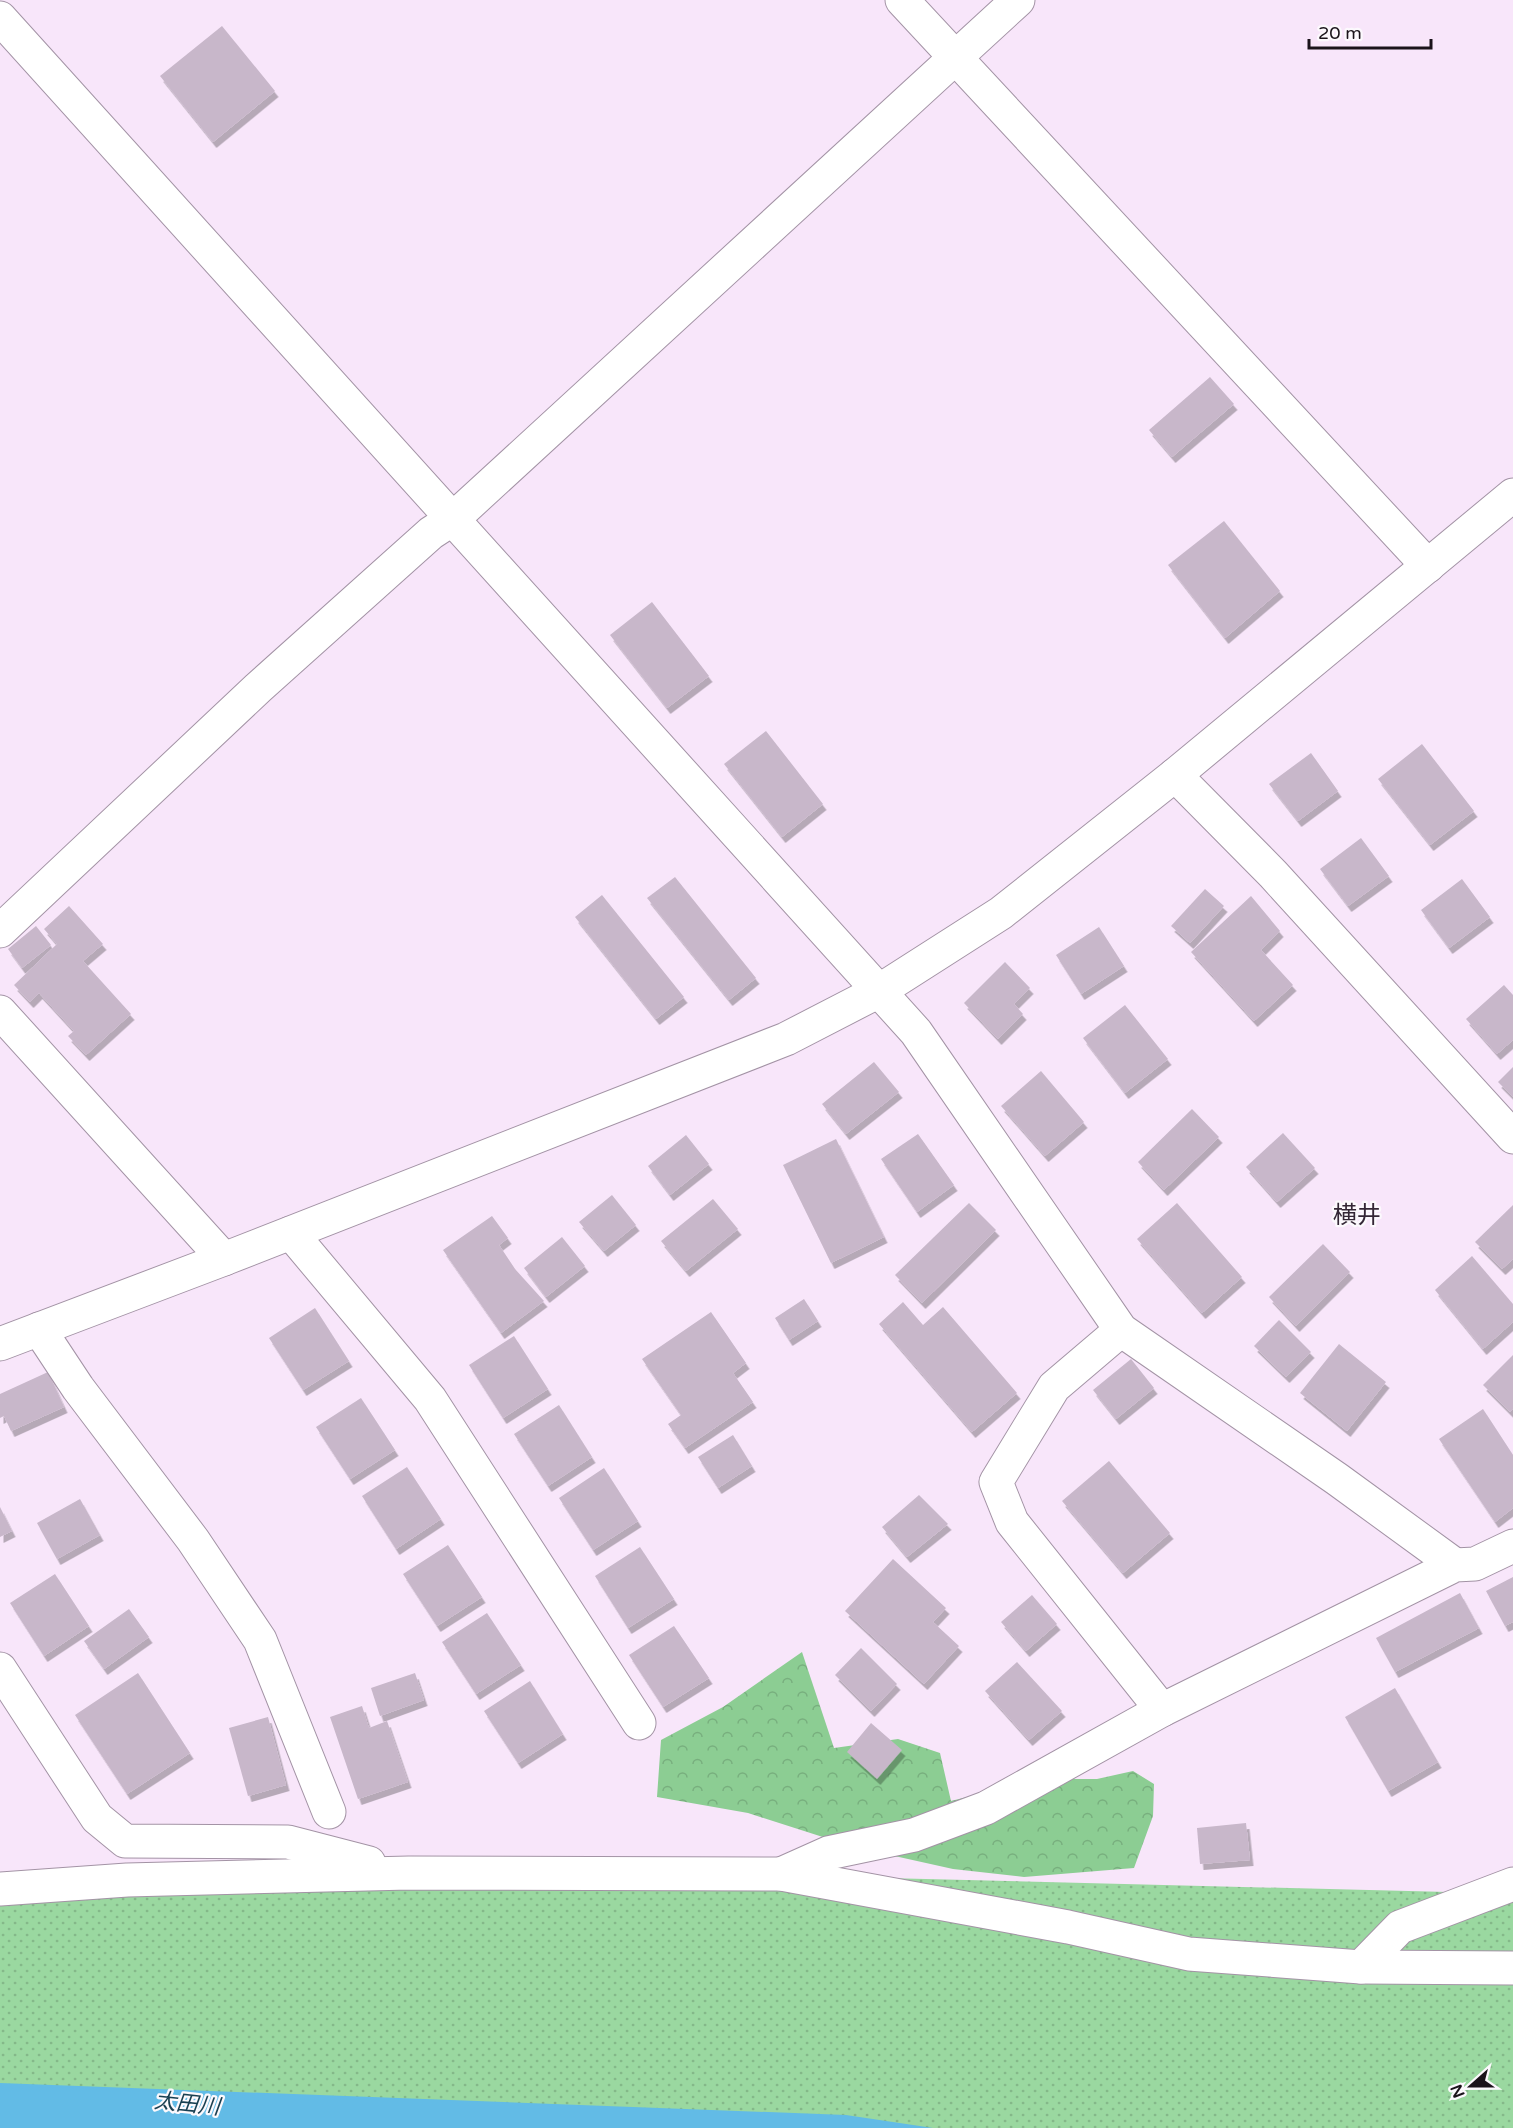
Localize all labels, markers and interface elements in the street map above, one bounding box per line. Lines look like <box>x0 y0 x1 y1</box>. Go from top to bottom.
scale bar <box>1309 12 1430 50</box>
text: 20 m <box>1318 22 1362 44</box>
district label: 横井 <box>1333 1201 1381 1230</box>
north arrow <box>1441 2056 1501 2116</box>
text: N <box>1446 2081 1470 2101</box>
water label: 太田川 <box>153 2088 223 2121</box>

